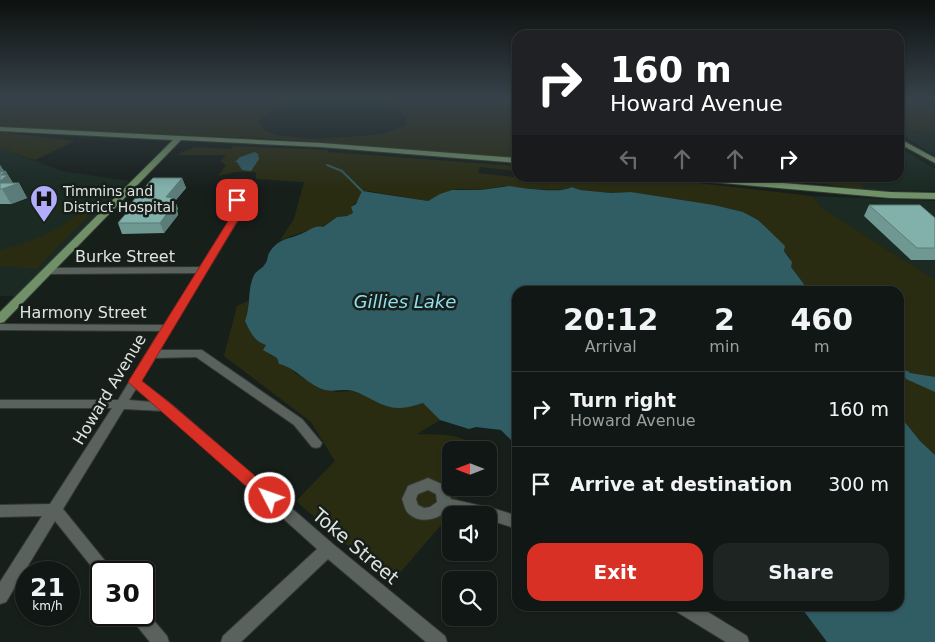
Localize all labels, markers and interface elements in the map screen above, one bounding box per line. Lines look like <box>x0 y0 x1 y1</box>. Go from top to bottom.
icon: right <box>527 50 592 115</box>
text: 160 m <box>610 50 732 90</box>
text: Howard Avenue <box>610 91 783 116</box>
icon: left <box>615 145 643 173</box>
icon: ahead <box>668 145 696 173</box>
icon: ahead <box>721 145 749 173</box>
icon: right <box>774 145 802 173</box>
pin <box>216 179 258 221</box>
place label: Timmins and District Hospital <box>62 183 175 215</box>
hospital icon: Timmins and District Hospital <box>29 184 59 223</box>
icon: arrive <box>223 186 251 214</box>
street label: Burke Street <box>75 247 175 266</box>
water label: Gillies Lake <box>354 291 456 312</box>
text: 20:12 <box>563 302 658 337</box>
text: 2 <box>714 302 735 337</box>
text: 460 <box>790 302 853 337</box>
street label: Harmony Street <box>20 303 146 322</box>
street label: Howard Avenue <box>69 330 150 448</box>
text: Arrival <box>585 337 637 356</box>
text: min <box>709 337 740 356</box>
text: m <box>814 337 830 356</box>
text: Turn right <box>570 389 676 411</box>
icon: right <box>527 395 555 423</box>
text: 160 m <box>828 398 889 420</box>
text: Howard Avenue <box>570 411 696 430</box>
north arrow <box>442 441 498 496</box>
map controls <box>442 441 497 626</box>
icon: arrive <box>527 470 555 498</box>
position arrow <box>243 471 295 523</box>
text: Arrive at destination <box>570 473 792 495</box>
text: 300 m <box>828 473 889 495</box>
street label: Toke Street <box>308 503 404 588</box>
button: sound <box>442 506 497 561</box>
button: Exit <box>527 543 703 601</box>
button: Share <box>713 543 889 601</box>
speed limit sign: 30 <box>90 561 155 626</box>
button: search <box>442 571 497 626</box>
text: 21 <box>30 573 65 602</box>
text: km/h <box>32 599 63 613</box>

